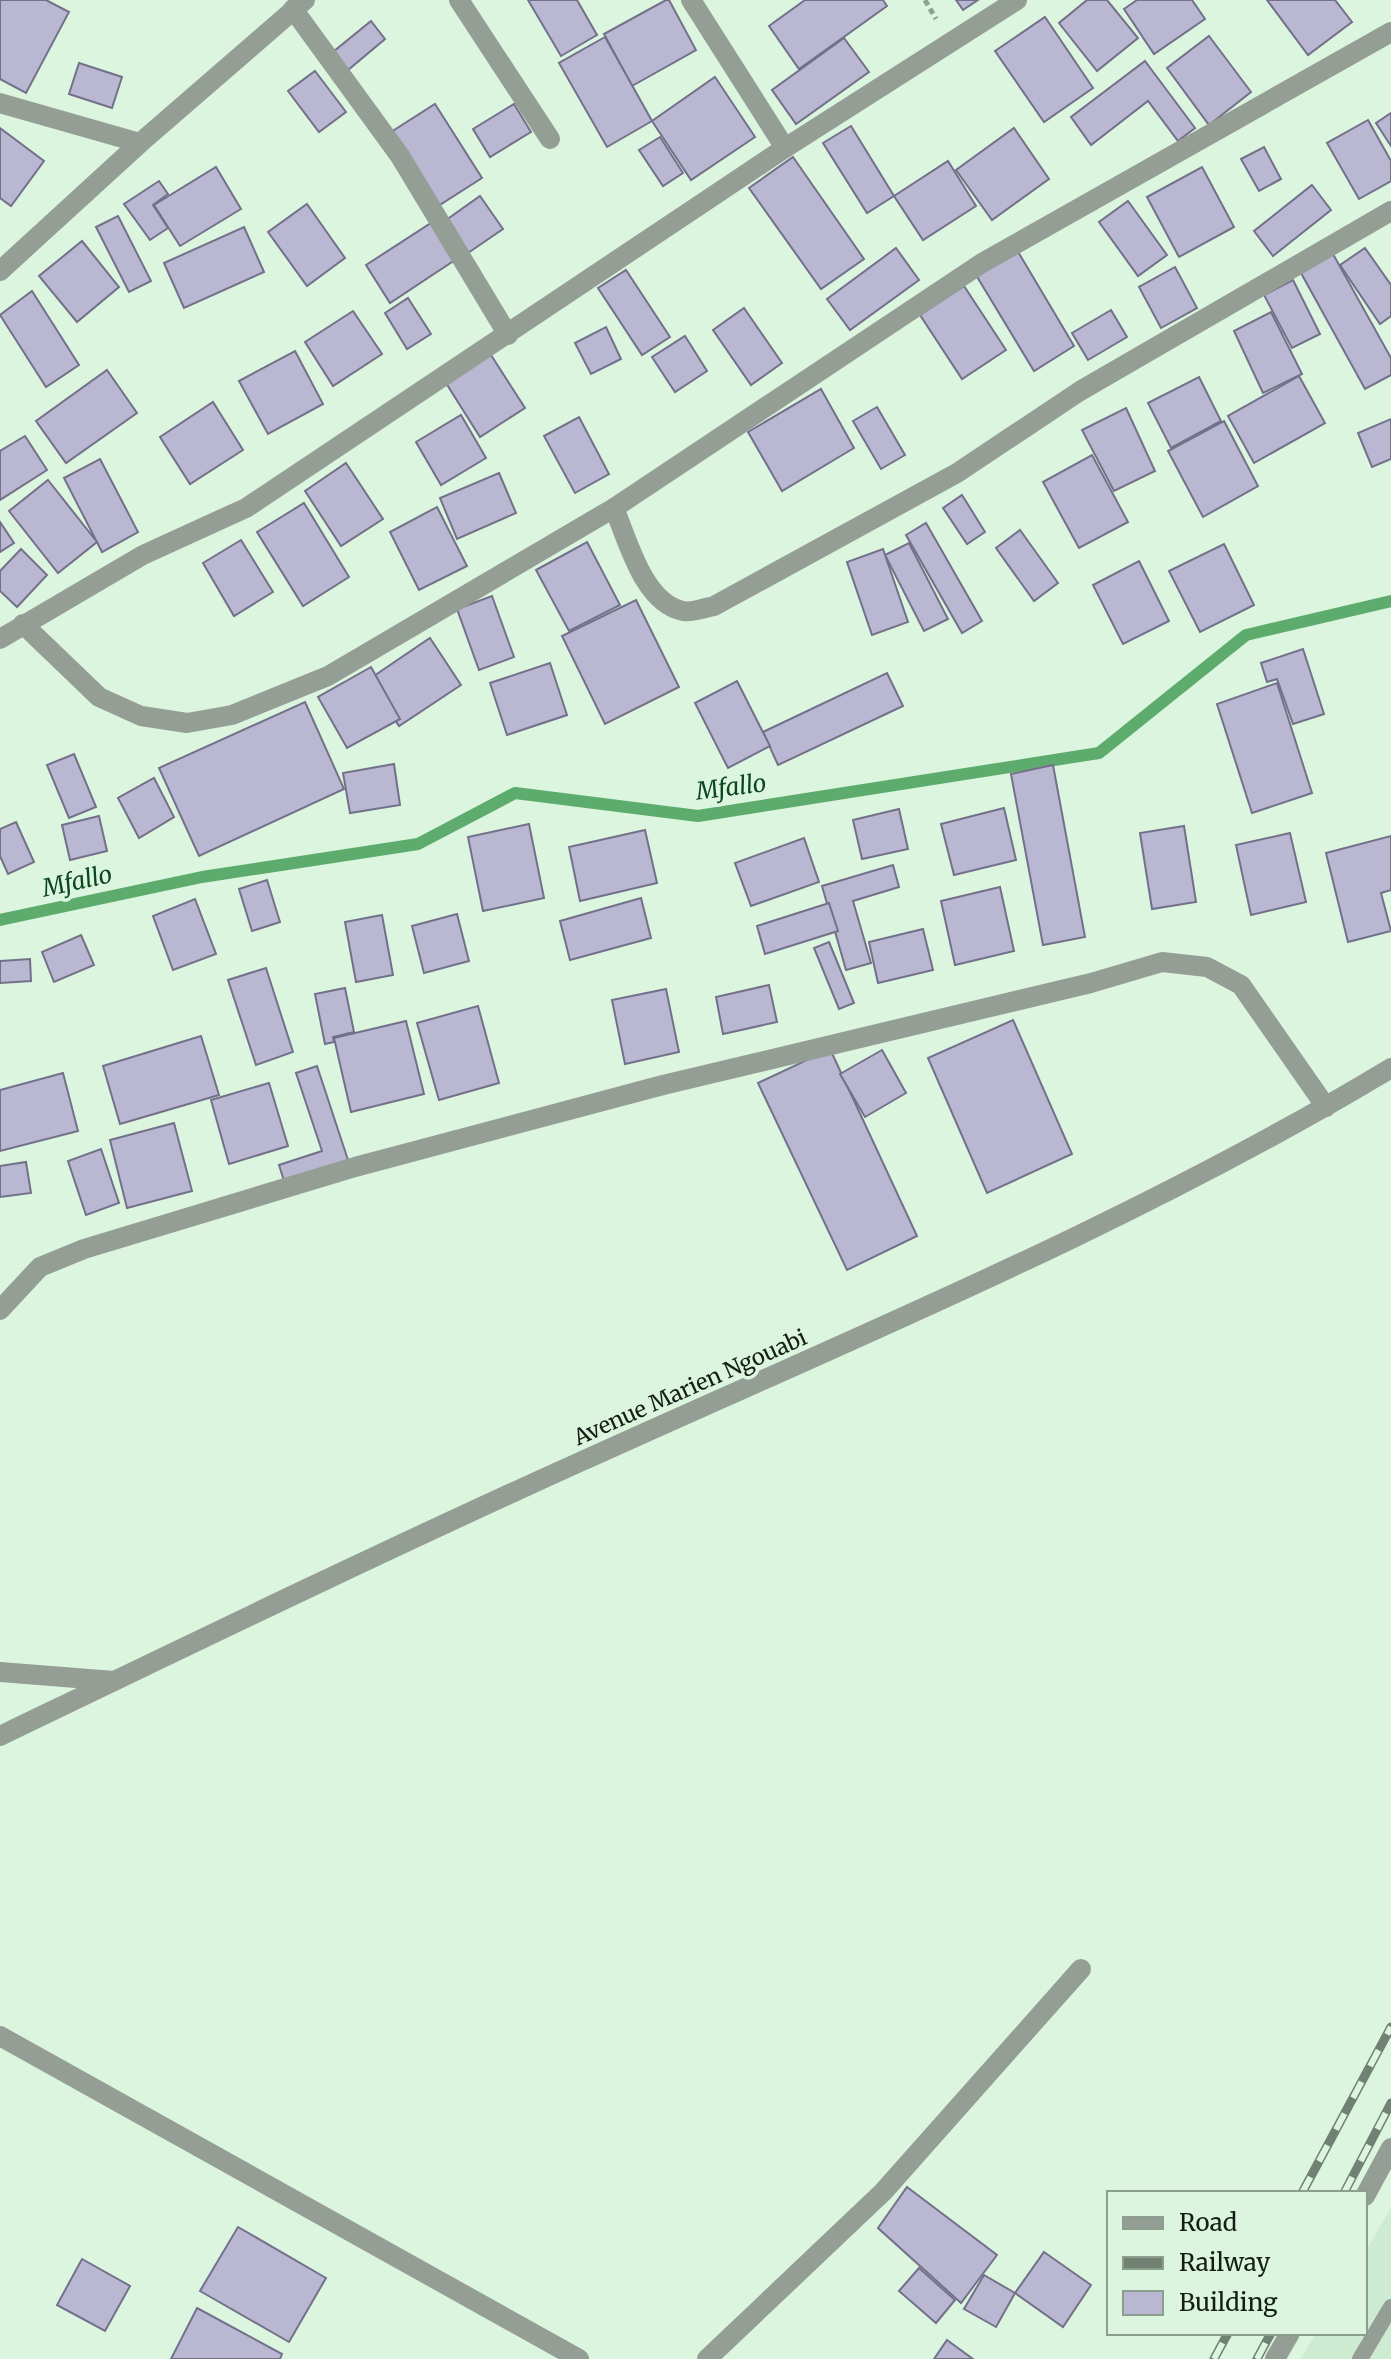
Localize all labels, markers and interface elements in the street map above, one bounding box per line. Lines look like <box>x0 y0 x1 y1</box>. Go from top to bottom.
water label: Mfallo <box>693 767 768 807</box>
water label: Mfallo <box>38 859 115 904</box>
street label: Avenue Marien Ngouabi <box>568 1323 811 1452</box>
legend <box>1107 2191 1367 2335</box>
text: Road <box>1179 2207 1237 2238</box>
text: Railway <box>1179 2247 1270 2278</box>
text: Building <box>1179 2287 1278 2318</box>

